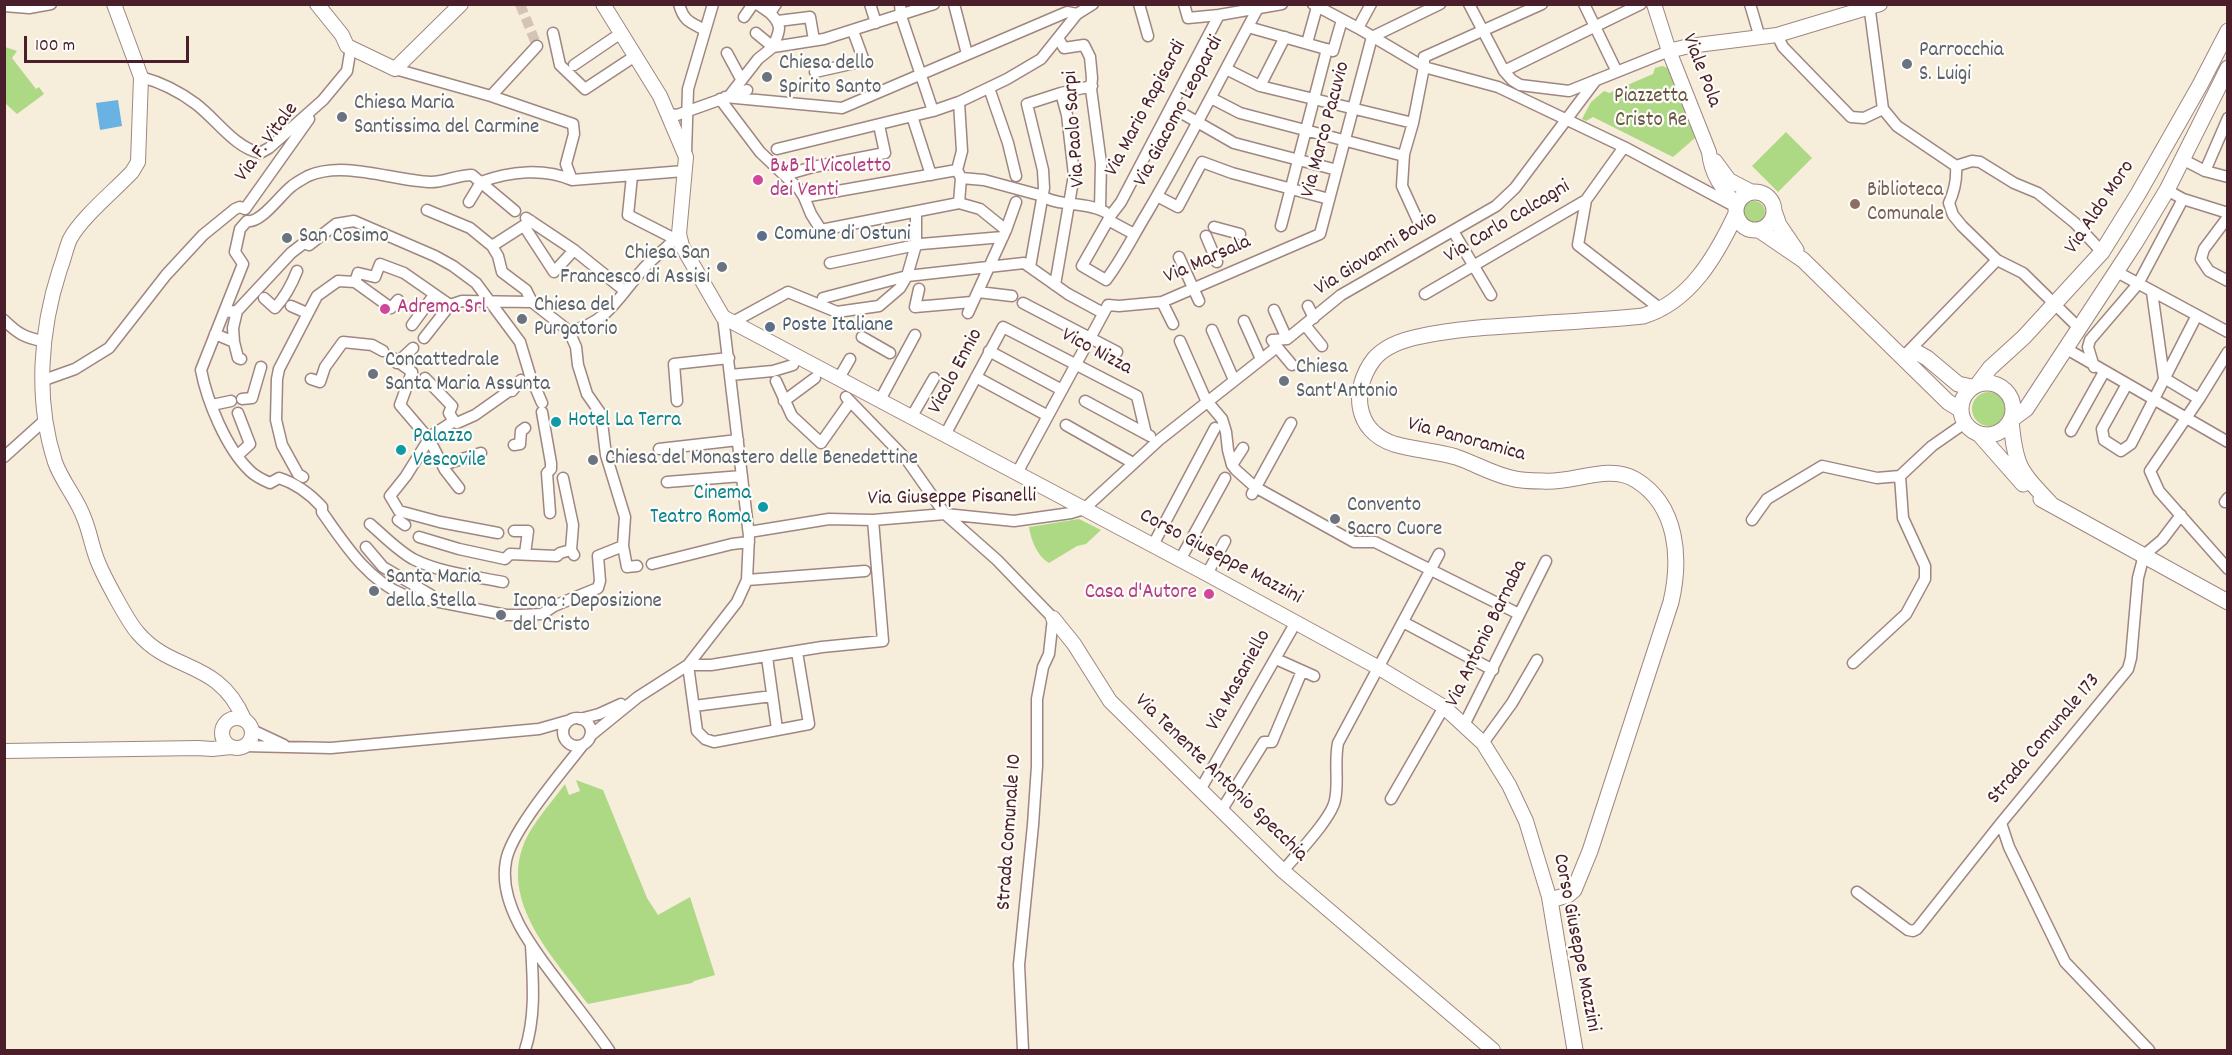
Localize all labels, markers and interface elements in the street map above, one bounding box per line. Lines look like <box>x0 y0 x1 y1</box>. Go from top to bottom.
scale bar <box>27 24 192 62</box>
street label: Viale Pola <box>1675 31 1725 111</box>
street label: Via Giacomo Leopardi <box>1130 32 1230 192</box>
text: 100 m <box>35 34 75 59</box>
street label: Via Mario Rapisardi <box>1101 37 1193 181</box>
place label: Parrocchia S. Luigi <box>1919 39 2004 89</box>
place label: Chiesa dello Spirito Santo <box>779 52 881 102</box>
marker: Parrocchia S. Luigi <box>1900 57 1914 71</box>
street label: Via Marco Pacuvio <box>1297 59 1357 201</box>
marker: Chiesa dello Spirito Santo <box>760 70 774 84</box>
street label: Via Paolo Sarpi <box>1059 70 1093 188</box>
park label: Piazzetta Cristo Re <box>1614 85 1688 135</box>
place label: Chiesa Maria Santissima del Carmine <box>354 92 539 142</box>
street label: Via F. Vitale <box>231 98 305 188</box>
marker: Chiesa Maria Santissima del Carmine <box>335 110 349 124</box>
place label: B&B Il Vicoletto dei Venti <box>770 155 891 205</box>
street label: Via Aldo Moro <box>2060 156 2142 260</box>
marker: B&B Il Vicoletto dei Venti <box>751 173 765 187</box>
street label: Via Carlo Calcagni <box>1441 176 1575 270</box>
place label: Biblioteca Comunale <box>1867 179 1944 229</box>
marker: Biblioteca Comunale <box>1848 197 1862 211</box>
street label: Via Giovanni Bovio <box>1311 207 1443 303</box>
place label: Comune di Ostuni <box>774 223 911 249</box>
place label: San Cosimo <box>299 225 389 251</box>
marker: Comune di Ostuni <box>755 229 769 243</box>
marker: San Cosimo <box>280 231 294 245</box>
street label: Via Marsala <box>1161 231 1255 291</box>
place label: Chiesa San Francesco di Assisi <box>560 242 710 292</box>
marker: Chiesa San Francesco di Assisi <box>715 260 729 274</box>
place label: Chiesa del Purgatorio <box>534 294 617 344</box>
place label: Adrema Srl <box>397 296 486 322</box>
marker: Adrema Srl <box>378 302 392 316</box>
marker: Chiesa del Purgatorio <box>515 312 529 326</box>
place label: Poste Italiane <box>782 314 893 340</box>
marker: Poste Italiane <box>763 320 777 334</box>
street label: Vico Nizza <box>1056 324 1136 382</box>
street label: Vicolo Ennio <box>924 325 990 419</box>
place label: Concattedrale Santa Maria Assunta <box>385 349 550 399</box>
place label: Chiesa Sant'Antonio <box>1296 356 1398 406</box>
marker: Concattedrale Santa Maria Assunta <box>366 367 380 381</box>
marker: Chiesa Sant'Antonio <box>1277 374 1291 388</box>
place label: Hotel La Terra <box>568 409 681 435</box>
street label: Via Panoramica <box>1404 413 1528 469</box>
marker: Hotel La Terra <box>549 415 563 429</box>
place label: Palazzo Vescovile <box>413 425 486 475</box>
marker: Palazzo Vescovile <box>394 443 408 457</box>
place label: Chiesa del Monastero delle Benedettine <box>605 447 918 473</box>
marker: Chiesa del Monastero delle Benedettine <box>586 453 600 467</box>
place label: Cinema Teatro Roma <box>650 482 751 532</box>
street label: Via Giuseppe Pisanelli <box>868 485 1036 513</box>
place label: Convento Sacro Cuore <box>1347 494 1442 544</box>
marker: Cinema Teatro Roma <box>756 500 770 514</box>
street label: Corso Giuseppe Mazzini <box>1134 504 1306 612</box>
marker: Convento Sacro Cuore <box>1328 512 1342 526</box>
street label: Via Antonio Barnaba <box>1441 556 1535 712</box>
place label: Santa Maria della Stella <box>386 566 481 616</box>
place label: Casa d'Autore <box>1085 581 1197 607</box>
marker: Santa Maria della Stella <box>367 584 381 598</box>
marker: Casa d'Autore <box>1202 587 1216 601</box>
place label: Icona : Deposizione del Cristo <box>513 590 662 640</box>
marker: Icona : Deposizione del Cristo <box>494 608 508 622</box>
street label: Via Masaniello <box>1202 626 1278 736</box>
street label: Strada Comunale 173 <box>1983 669 2107 811</box>
street label: Via Tenente Antonio Specchia <box>1128 690 1312 868</box>
street label: Strada Comunale 10 <box>993 753 1029 911</box>
street label: Corso Giuseppe Mazzini <box>1545 852 1605 1034</box>

